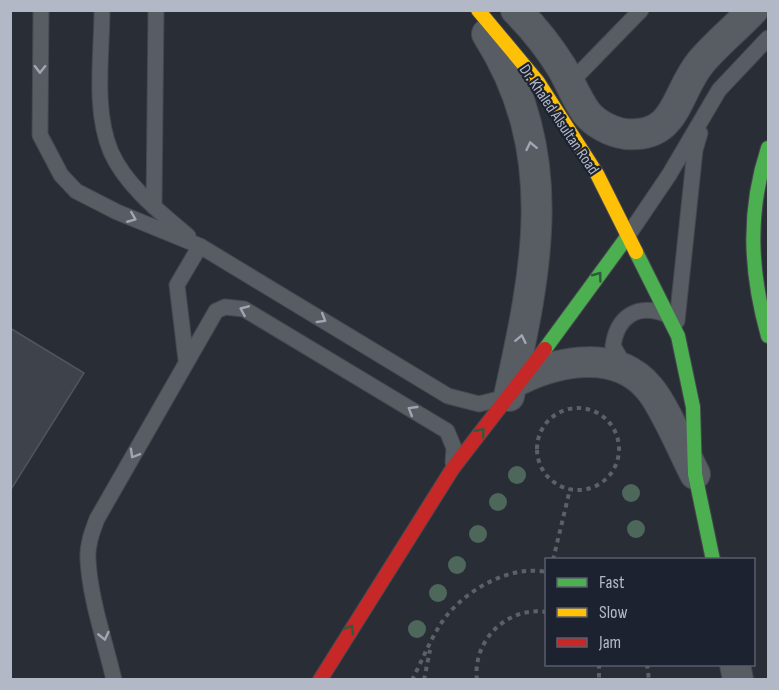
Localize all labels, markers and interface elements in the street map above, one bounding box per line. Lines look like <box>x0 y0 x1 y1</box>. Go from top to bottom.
street label: Dr. Khaled Alsultan Road <box>515 61 603 178</box>
one-way arrow <box>33 64 46 73</box>
one-way arrow <box>526 141 539 151</box>
one-way arrow <box>125 211 136 223</box>
one-way arrow <box>590 272 601 283</box>
one-way arrow <box>240 305 251 317</box>
one-way arrow <box>316 312 326 324</box>
one-way arrow <box>514 334 527 344</box>
one-way arrow <box>408 405 418 417</box>
one-way arrow <box>474 428 485 439</box>
one-way arrow <box>130 448 141 458</box>
legend <box>545 558 755 666</box>
text: Fast <box>599 572 625 593</box>
text: Slow <box>599 602 628 623</box>
one-way arrow <box>342 625 353 636</box>
one-way arrow <box>96 631 109 641</box>
text: Jam <box>598 632 621 653</box>

